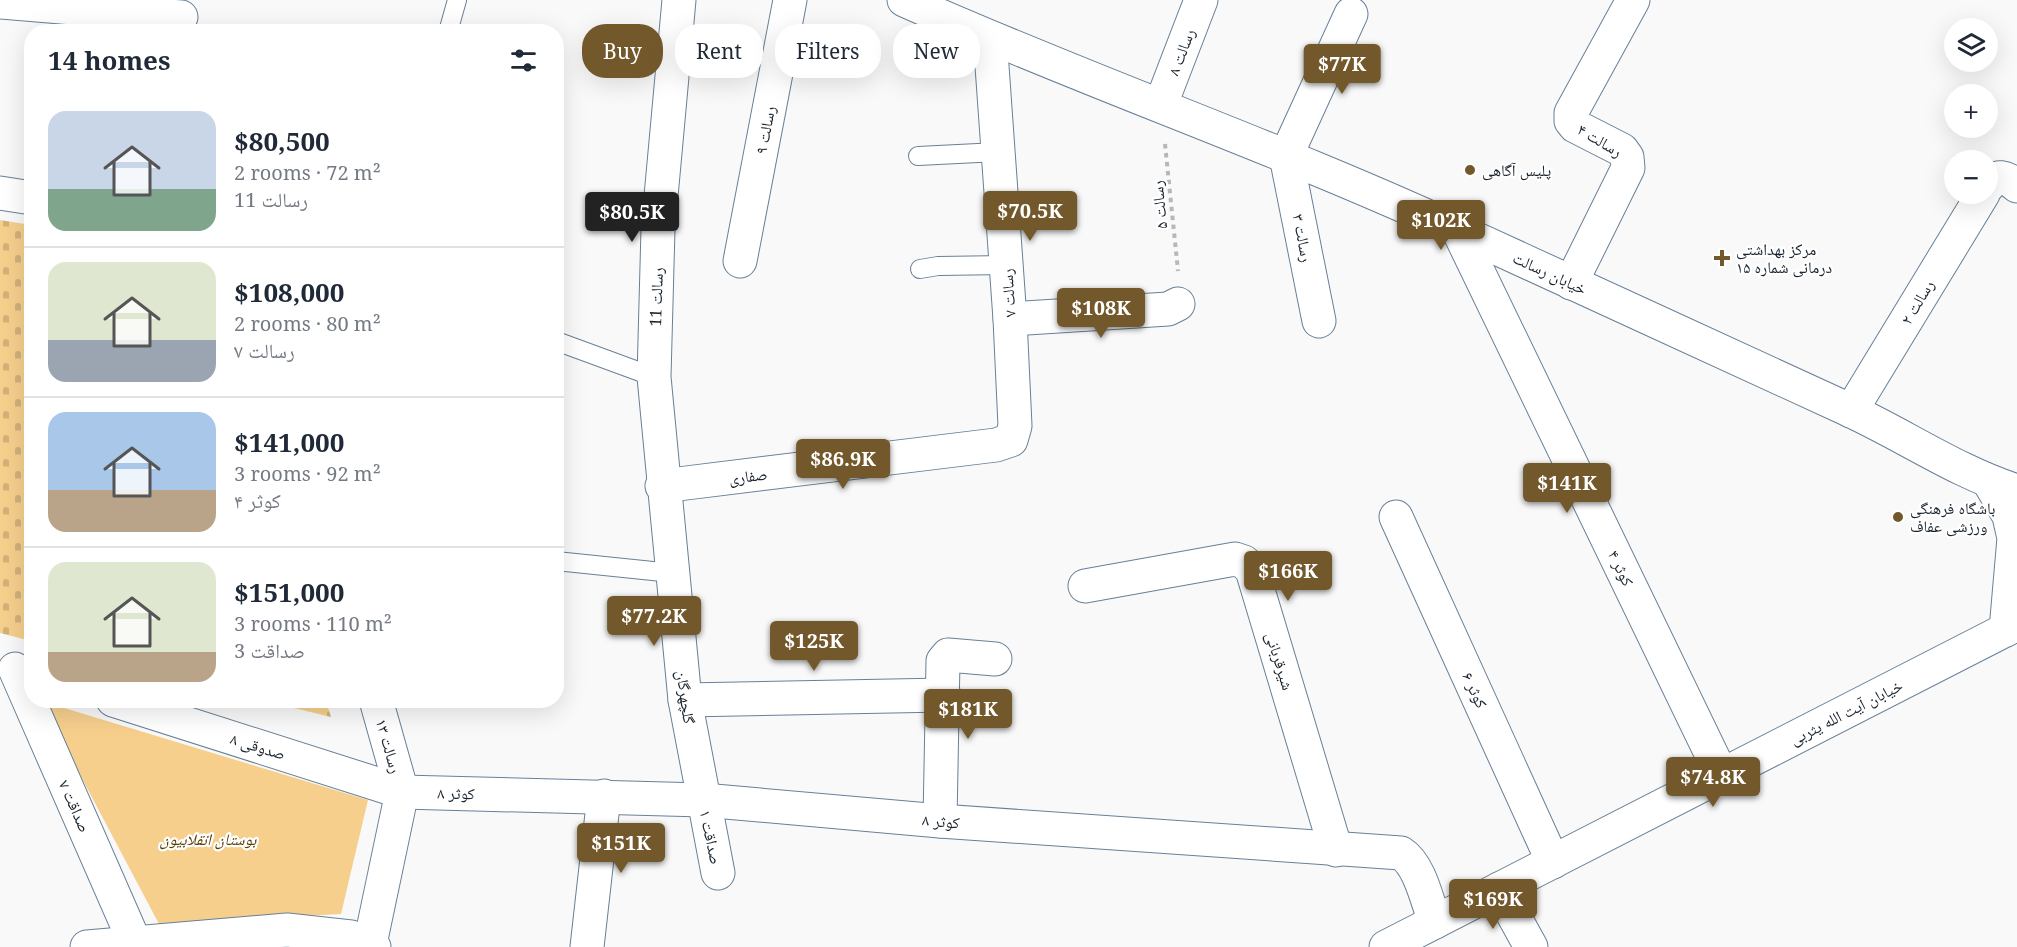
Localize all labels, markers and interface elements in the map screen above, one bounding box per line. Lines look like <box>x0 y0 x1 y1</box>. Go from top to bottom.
map controls <box>1944 18 1998 204</box>
button: layers <box>1944 18 1998 72</box>
chip: Buy <box>582 24 663 78</box>
chip: Rent <box>675 24 763 78</box>
chip: Filters <box>775 24 881 78</box>
chip: New <box>893 24 980 78</box>
street label: رسالت ۸ <box>1162 25 1200 79</box>
text: 14 homes <box>48 42 170 78</box>
icon: filters <box>507 44 540 77</box>
pin: $77K <box>1306 44 1378 95</box>
text: $77K <box>1318 50 1366 77</box>
button: + <box>1944 84 1998 138</box>
street label: رسالت ۹ <box>750 104 780 156</box>
street label: رسالت ۴ <box>1574 118 1626 162</box>
text: $80,500 <box>234 123 330 159</box>
icon: home <box>96 135 168 207</box>
button: − <box>1944 150 1998 204</box>
text: 2 rooms · 72 m² <box>234 159 381 186</box>
place label: پلیس آگاهی <box>1482 159 1551 181</box>
marker: پلیس آگاهی <box>1463 163 1477 177</box>
street label: رسالت ۵ <box>1146 180 1172 230</box>
text: رسالت 11 <box>234 186 308 213</box>
pin: $70.5K <box>981 191 1079 242</box>
pin: $80.5K <box>583 192 681 243</box>
text: $70.5K <box>997 197 1063 224</box>
text: $80.5K <box>599 198 665 225</box>
pin: $102K <box>1399 200 1483 251</box>
text: $102K <box>1411 206 1471 233</box>
street label: رسالت ۳ <box>1288 212 1318 264</box>
place label: مرکز بهداشتی درمانی شماره ۱۵ <box>1736 238 1832 278</box>
street label: خیابان رسالت <box>1509 246 1591 300</box>
marker: مرکز بهداشتی درمانی شماره ۱۵ <box>1713 249 1731 267</box>
street label: رسالت 11 <box>644 267 668 327</box>
street label: رسالت ۷ <box>995 268 1021 318</box>
text: $108,000 <box>234 274 344 310</box>
street label: رسالت ۲ <box>1895 276 1939 328</box>
icon: home <box>96 286 168 358</box>
pin: $108K <box>1059 288 1143 339</box>
text: $108K <box>1071 294 1131 321</box>
text: 2 rooms · 80 m² <box>234 310 381 337</box>
text: رسالت ۷ <box>234 337 295 364</box>
text: $141,000 <box>234 424 344 460</box>
icon: home <box>96 436 168 508</box>
pin: $86.9K <box>794 439 892 490</box>
text: $86.9K <box>810 445 876 472</box>
text: 3 rooms · 92 m² <box>234 460 381 487</box>
street label: صفاری <box>727 463 769 489</box>
pin: $141K <box>1525 463 1609 514</box>
text: $141K <box>1537 469 1597 496</box>
text: کوثر ۴ <box>234 487 281 514</box>
place label: باشگاه فرهنگی ورزشی عفاف <box>1910 497 1995 537</box>
marker: باشگاه فرهنگی ورزشی عفاف <box>1891 510 1905 524</box>
street label: کوثر ۴ <box>1603 546 1639 590</box>
pin: $166K <box>1246 551 1330 602</box>
text: $166K <box>1258 557 1318 584</box>
text: $151,000 <box>234 574 344 610</box>
icon: home <box>96 586 168 658</box>
pin: $77.2K <box>605 596 703 647</box>
text: $77.2K <box>621 602 687 629</box>
text: 3 rooms · 110 m² <box>234 610 392 637</box>
pin: $125K <box>772 621 856 672</box>
text: $125K <box>784 627 844 654</box>
street label: شیرقربانی <box>1261 629 1299 693</box>
text: صداقت 3 <box>234 637 305 664</box>
street label: کوثر ۶ <box>1457 668 1493 712</box>
street label: گلچهرگان <box>671 669 701 726</box>
street label: خیابان آیت الله یثربی <box>1786 674 1906 750</box>
pin: $181K <box>926 689 1010 740</box>
text: $181K <box>938 695 998 722</box>
street label: رسالت ۱۳ <box>371 716 407 776</box>
street label: صدوقی ۸ <box>228 727 288 765</box>
pin: $74.8K <box>1664 757 1762 808</box>
text: $74.8K <box>1680 763 1746 790</box>
street label: صداقت ۷ <box>54 776 96 836</box>
street label: کوثر ۸ <box>437 782 475 804</box>
street label: صداقت ۱ <box>695 808 727 866</box>
street label: کوثر ۸ <box>921 808 961 834</box>
pin: $151K <box>579 823 663 874</box>
park label: بوستان انقلابیون <box>160 828 257 850</box>
text: $151K <box>591 829 651 856</box>
pin: $169K <box>1451 879 1535 930</box>
text: $169K <box>1463 885 1523 912</box>

